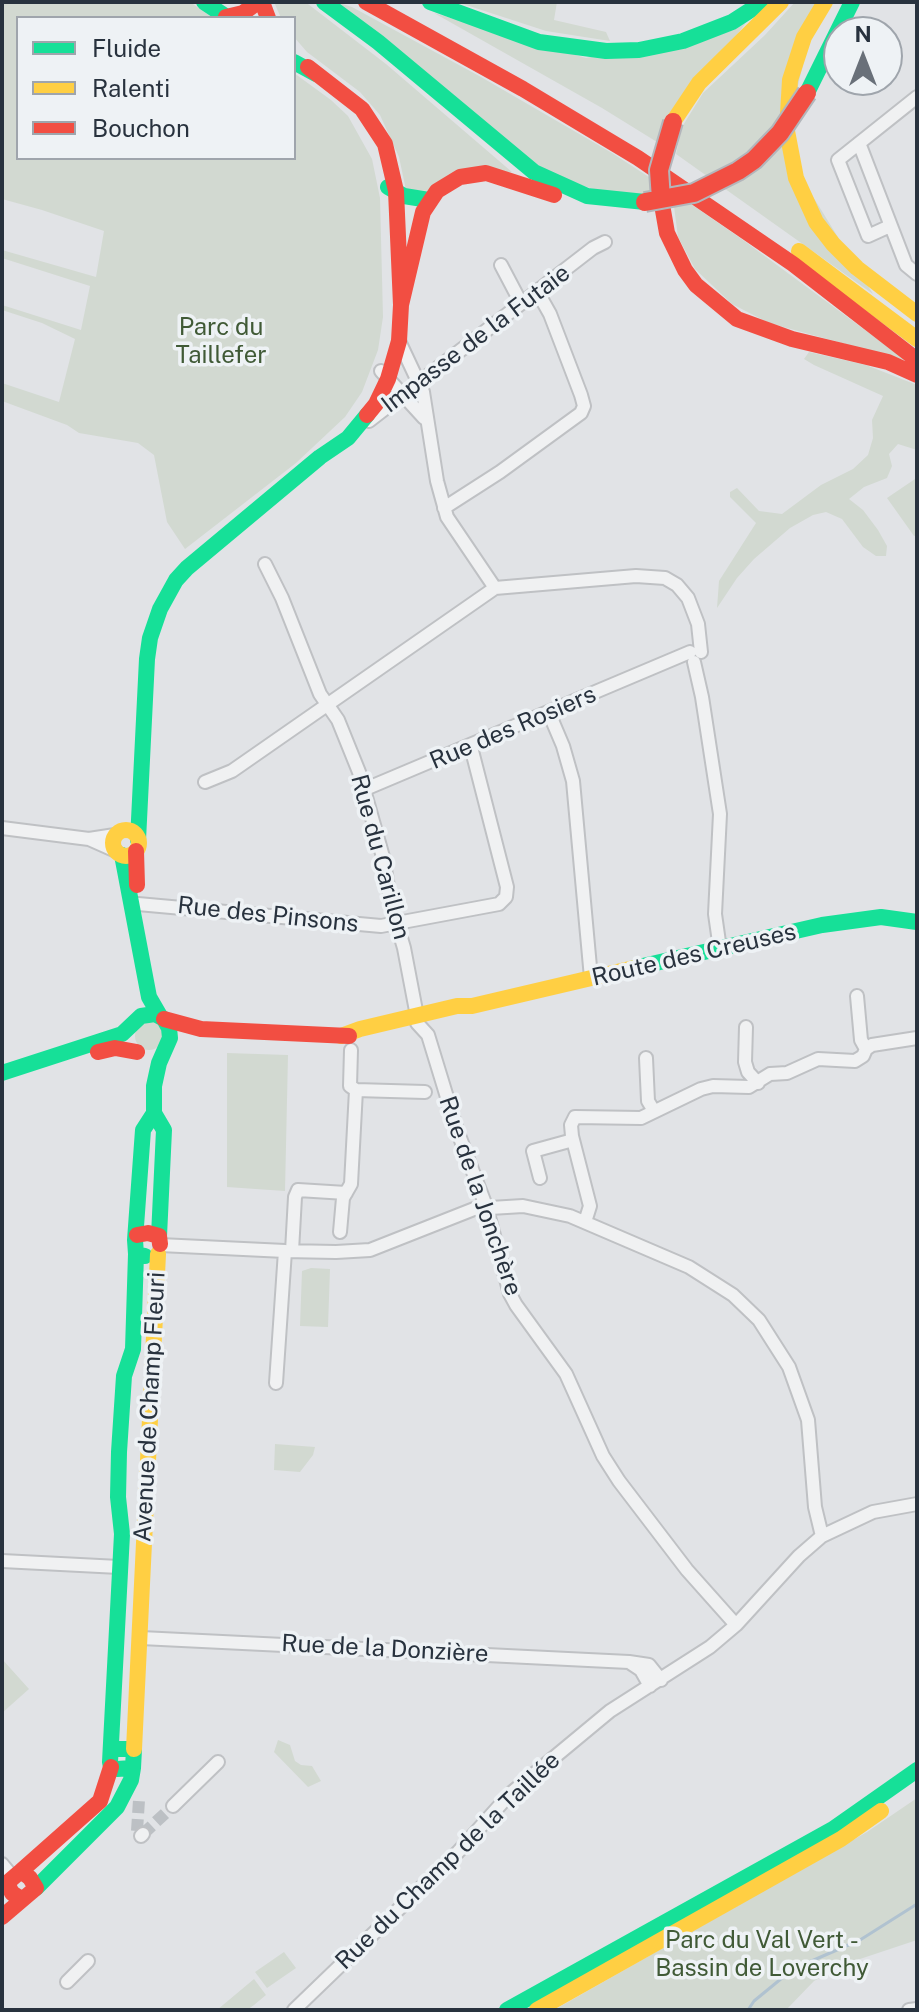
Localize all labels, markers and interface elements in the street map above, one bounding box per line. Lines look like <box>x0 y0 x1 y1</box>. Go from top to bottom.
legend <box>16 16 296 160</box>
north arrow <box>823 16 903 96</box>
text: N <box>854 21 872 47</box>
text: Fluide <box>92 34 161 62</box>
text: Ralenti <box>92 74 170 102</box>
text: Bouchon <box>92 114 190 142</box>
street label: Impasse de la Futaie <box>376 259 576 419</box>
park label: Parc du Taillefer <box>175 314 267 370</box>
street label: Rue des Rosiers <box>426 680 600 776</box>
street label: Rue du Carillon <box>344 771 416 943</box>
street label: Rue des Pinsons <box>176 891 360 939</box>
street label: Route des Creuses <box>589 918 799 992</box>
street label: Rue de la Jonchère <box>432 1092 528 1300</box>
street label: Avenue de Champ Fleuri <box>129 1271 171 1543</box>
street label: Rue de la Donzière <box>281 1629 489 1669</box>
street label: Rue du Champ de la Taillée <box>330 1746 566 1976</box>
park label: Parc du Val Vert - Bassin de Loverchy <box>655 1927 869 1983</box>

